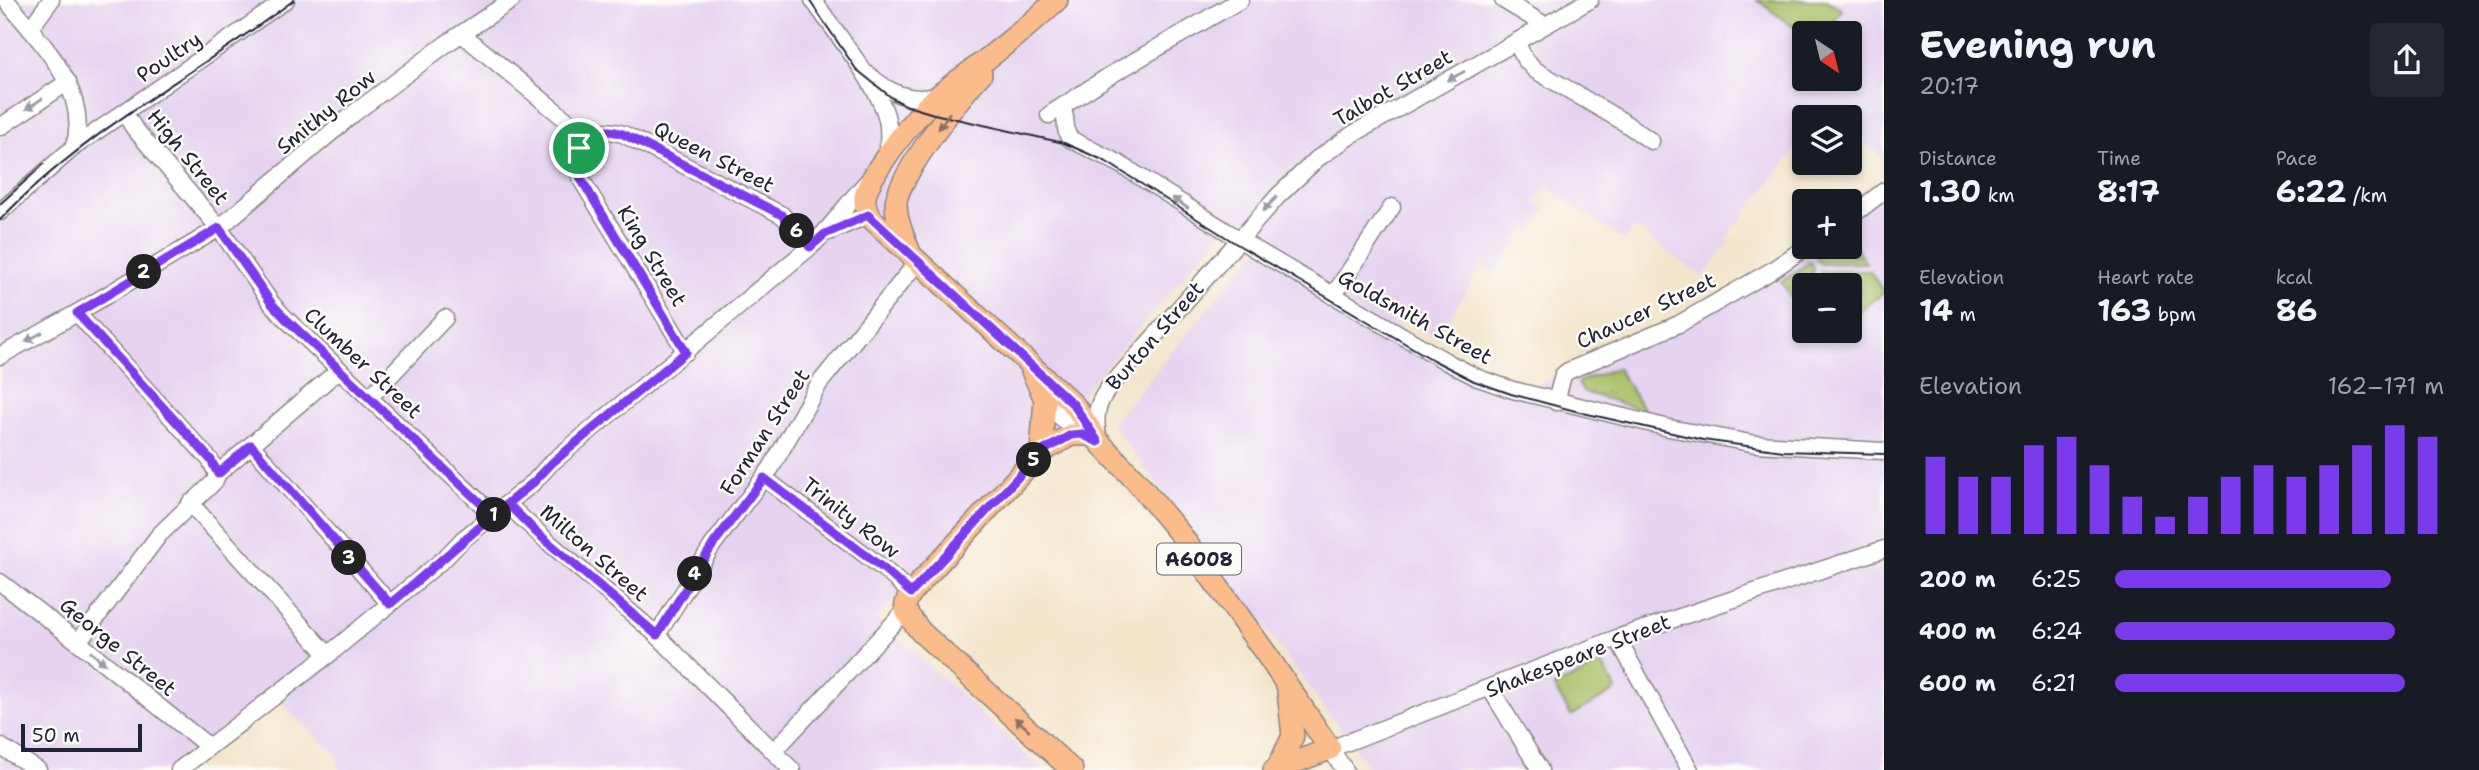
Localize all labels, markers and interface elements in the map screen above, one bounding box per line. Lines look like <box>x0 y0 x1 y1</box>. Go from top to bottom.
text: Evening run <box>1919 19 2156 70</box>
north arrow <box>1792 21 1862 91</box>
map controls <box>1792 21 1862 343</box>
button: share <box>2370 23 2444 97</box>
street label: Poultry <box>131 25 207 89</box>
street label: Talbot Street <box>1328 43 1458 133</box>
street label: Smithy Row <box>270 63 382 161</box>
one-way arrow <box>1447 70 1466 82</box>
text: 20:17 <box>1919 71 1979 101</box>
one-way arrow <box>25 97 43 111</box>
street label: High Street <box>141 103 235 211</box>
button: layers <box>1792 105 1862 175</box>
one-way arrow <box>937 112 951 130</box>
street label: Queen Street <box>649 114 779 200</box>
pin <box>549 118 609 178</box>
icon: arrive <box>560 129 598 167</box>
text: Distance <box>1919 146 1997 171</box>
text: Time <box>2097 146 2141 171</box>
text: Pace <box>2276 146 2317 171</box>
text: 1.30 <box>1919 171 1981 212</box>
text: 8:17 <box>2097 171 2160 212</box>
text: 6:22 <box>2276 171 2347 212</box>
text: km <box>1981 183 2015 208</box>
text: /km <box>2347 183 2387 208</box>
button: + <box>1792 189 1862 259</box>
one-way arrow <box>1262 195 1278 213</box>
one-way arrow <box>1170 196 1189 209</box>
street label: King Street <box>611 200 693 312</box>
pin: 6 <box>780 214 814 248</box>
text: 6 <box>790 218 803 243</box>
pin: 2 <box>127 254 162 290</box>
text: 2 <box>137 259 150 284</box>
street label: Goldsmith Street <box>1333 263 1497 371</box>
text: Elevation <box>1919 265 2004 290</box>
text: Heart rate <box>2097 265 2194 290</box>
text: kcal <box>2276 265 2313 290</box>
street label: Chaucer Street <box>1572 266 1720 356</box>
button: − <box>1792 273 1862 343</box>
street label: Burton Street <box>1100 275 1210 397</box>
text: 14 <box>1919 290 1953 331</box>
text: 163 <box>2097 290 2151 331</box>
text: 86 <box>2276 290 2318 331</box>
street label: Clumber Street <box>298 301 428 425</box>
text: m <box>1953 302 1976 327</box>
text: bpm <box>2151 302 2196 327</box>
one-way arrow <box>24 332 44 343</box>
street label: Forman Street <box>714 363 816 501</box>
text: Elevation <box>1919 371 2022 401</box>
text: 162–171 m <box>2328 371 2444 401</box>
pin: 5 <box>1016 442 1052 477</box>
text: 5 <box>1028 447 1039 472</box>
street label: Trinity Row <box>796 471 906 565</box>
pin: 1 <box>476 498 512 532</box>
street label: Milton Street <box>534 498 654 608</box>
text: 1 <box>489 502 498 527</box>
pin: 3 <box>332 540 366 576</box>
road number: A6008 <box>1157 544 1241 574</box>
text: 3 <box>342 545 355 570</box>
pin: 4 <box>678 556 712 592</box>
text: 4 <box>688 561 701 586</box>
text: 200 m <box>1919 564 1996 594</box>
text: 6:25 <box>2031 564 2081 594</box>
street label: George Street <box>54 591 182 703</box>
street label: Shakespeare Street <box>1481 608 1675 704</box>
text: 400 m <box>1919 616 1996 646</box>
text: 6:24 <box>2031 616 2082 646</box>
one-way arrow <box>89 650 107 665</box>
text: 600 m <box>1919 668 1996 698</box>
text: 6:21 <box>2031 668 2076 698</box>
one-way arrow <box>1013 716 1031 732</box>
scale bar <box>21 721 142 753</box>
text: 50 m <box>32 723 80 748</box>

